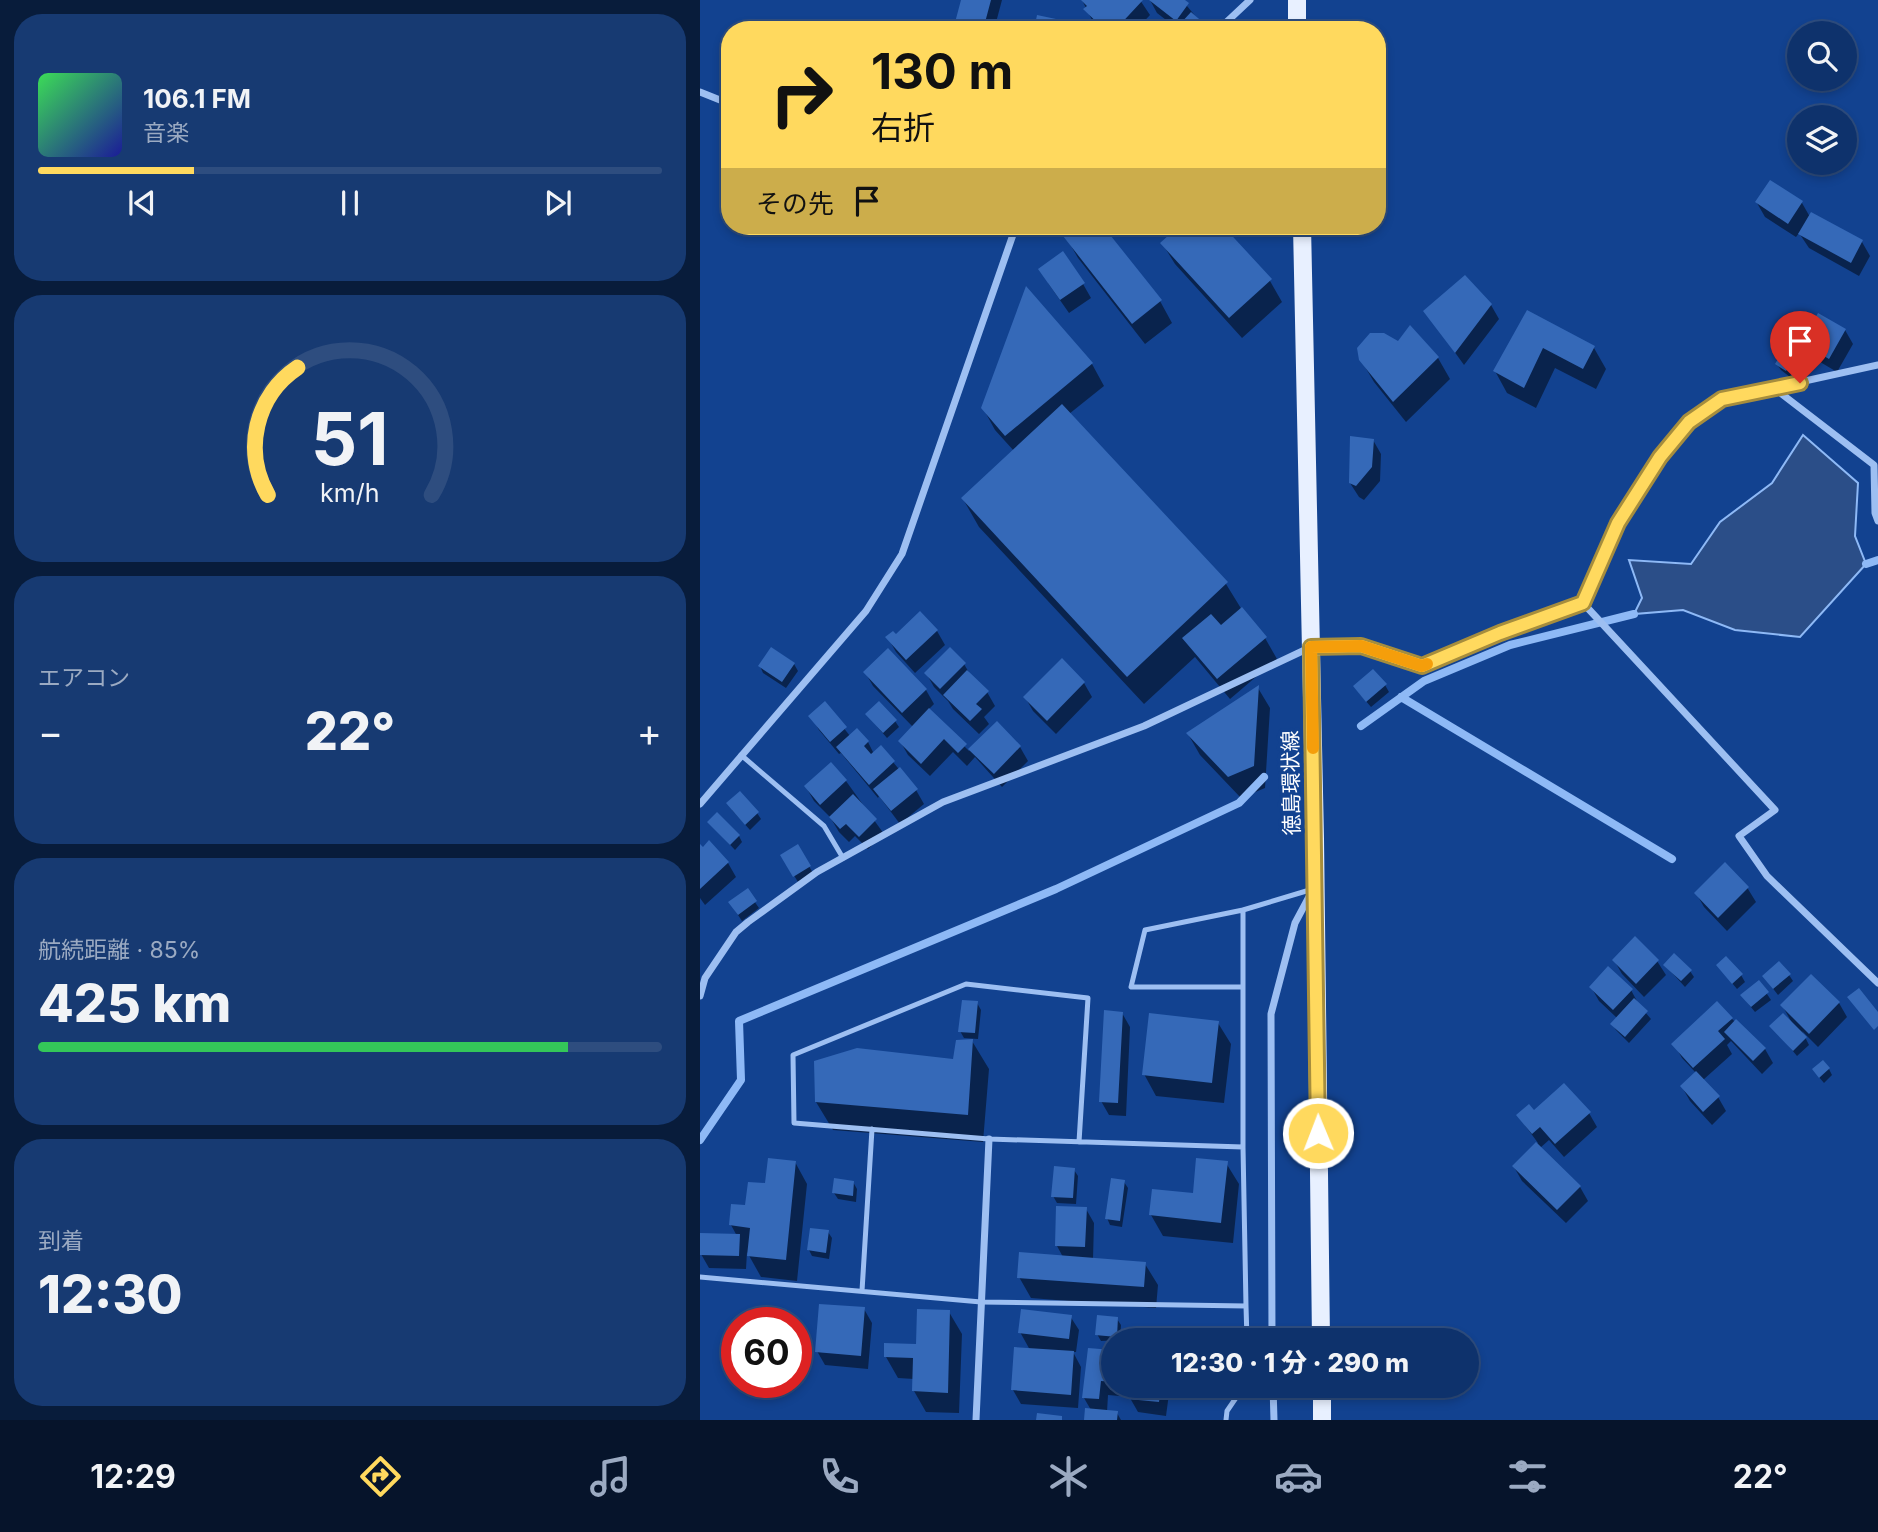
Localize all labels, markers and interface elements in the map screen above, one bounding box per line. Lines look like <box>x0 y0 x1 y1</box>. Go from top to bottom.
map controls <box>1787 21 1857 175</box>
button: search <box>1787 21 1857 91</box>
text: 130 m <box>871 42 1013 101</box>
icon: right <box>756 49 847 140</box>
text: 106.1 FM <box>143 83 251 114</box>
button: layers <box>1787 105 1857 175</box>
text: 右折 <box>871 108 935 147</box>
text: 音楽 <box>143 119 189 147</box>
icon: arrive <box>848 182 886 220</box>
icon: previous <box>123 184 161 222</box>
icon: pause <box>331 184 369 222</box>
icon: next <box>539 184 577 222</box>
text: その先 <box>756 188 834 219</box>
pin <box>1770 311 1830 383</box>
icon: arrive <box>1781 322 1819 360</box>
text: 51 <box>311 394 389 483</box>
text: km/h <box>320 478 380 508</box>
text: エアコン <box>38 664 130 692</box>
text: 22° <box>305 700 395 763</box>
text: − <box>38 709 63 755</box>
text: + <box>637 709 662 755</box>
street label: 徳島環状線 <box>1278 730 1304 836</box>
text: 航続距離 · 85% <box>38 936 200 964</box>
text: 425 km <box>38 972 231 1035</box>
position arrow <box>1281 1096 1355 1170</box>
text: 到着 <box>38 1227 84 1255</box>
text: 12:30 <box>38 1263 183 1326</box>
speed limit sign: 60 <box>721 1307 812 1398</box>
text: 12:30 · 1 分 · 290 m <box>1171 1347 1409 1378</box>
icon: directions <box>356 1452 405 1501</box>
icon: music <box>586 1452 635 1501</box>
icon: phone <box>815 1452 864 1501</box>
icon: climate <box>1044 1452 1093 1501</box>
icon: car <box>1274 1452 1323 1501</box>
icon: filters <box>1503 1452 1552 1501</box>
text: 12:29 <box>90 1457 176 1496</box>
text: 22° <box>1733 1457 1788 1496</box>

